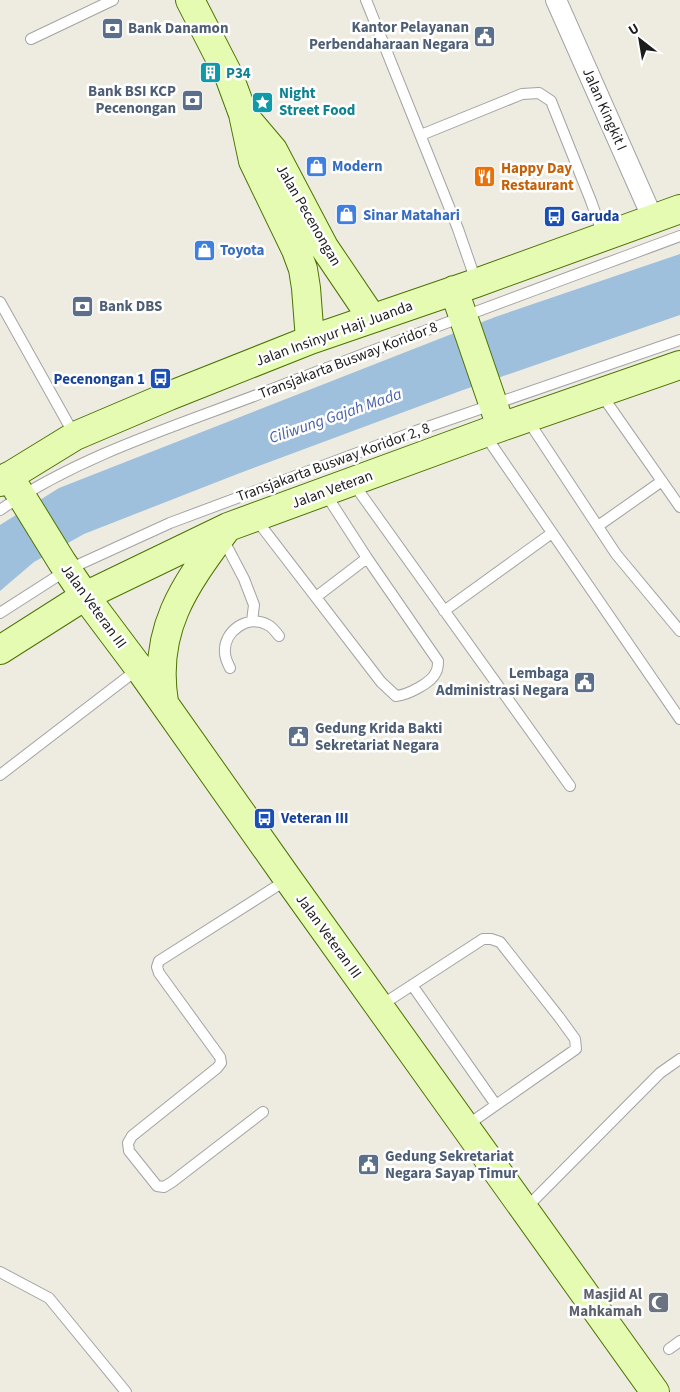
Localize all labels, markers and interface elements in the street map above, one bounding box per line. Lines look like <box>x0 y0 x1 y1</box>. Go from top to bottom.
north arrow <box>615 15 665 65</box>
bank icon: Bank Danamon <box>100 16 124 40</box>
place label: Kantor Pelayanan Perbendaharaan Negara <box>309 17 469 55</box>
place label: Bank Danamon <box>128 18 228 39</box>
text: U <box>625 19 643 41</box>
public building icon: Kantor Pelayanan Perbendaharaan Negara <box>473 24 497 48</box>
building icon: P34 <box>198 61 222 85</box>
place label: P34 <box>226 63 251 84</box>
street label: Jalan Kingkit I <box>577 64 632 154</box>
place label: Bank BSI KCP Pecenongan <box>88 81 176 119</box>
place label: Night Street Food <box>279 83 355 121</box>
bank icon: Bank BSI KCP Pecenongan <box>180 88 204 112</box>
place icon: Night Street Food <box>251 90 275 114</box>
shop icon: Modern <box>304 154 328 178</box>
place label: Modern <box>332 156 383 177</box>
place label: Happy Day Restaurant <box>501 158 574 196</box>
street label: Jalan Pecenongan <box>271 160 346 270</box>
restaurant icon: Happy Day Restaurant <box>473 165 497 189</box>
shop icon: Sinar Matahari <box>335 203 359 227</box>
bus stop icon: Garuda <box>543 204 567 228</box>
place label: Sinar Matahari <box>363 205 460 226</box>
place label: Garuda <box>571 206 620 227</box>
shop icon: Toyota <box>192 238 216 262</box>
place label: Toyota <box>220 240 264 261</box>
bank icon: Bank DBS <box>71 294 95 318</box>
street label: Jalan Insinyur Haji Juanda <box>253 295 416 372</box>
place label: Bank DBS <box>99 296 162 317</box>
street label: Transjakarta Busway Koridor 8 <box>256 317 441 404</box>
bus stop icon: Pecenongan 1 <box>149 367 173 391</box>
place label: Pecenongan 1 <box>54 369 145 390</box>
water label: Ciliwung Gajah Mada <box>266 383 405 449</box>
street label: Transjakarta Busway Koridor 2, 8 <box>234 418 433 507</box>
street label: Jalan Veteran <box>289 465 376 514</box>
street label: Jalan Veteran III <box>56 560 131 653</box>
place label: Lembaga Administrasi Negara <box>435 663 569 701</box>
public building icon: Lembaga Administrasi Negara <box>573 670 597 694</box>
place label: Gedung Krida Bakti Sekretariat Negara <box>315 718 442 756</box>
public building icon: Gedung Krida Bakti Sekretariat Negara <box>287 725 311 749</box>
bus stop icon: Veteran III <box>253 806 277 830</box>
place label: Veteran III <box>280 808 349 829</box>
street label: Jalan Veteran III <box>291 890 366 983</box>
place label: Gedung Sekretariat Negara Sayap Timur <box>385 1146 518 1184</box>
public building icon: Gedung Sekretariat Negara Sayap Timur <box>357 1153 381 1177</box>
place label: Masjid Al Mahkamah <box>569 1284 643 1322</box>
mosque icon: Masjid Al Mahkamah <box>646 1291 670 1315</box>

